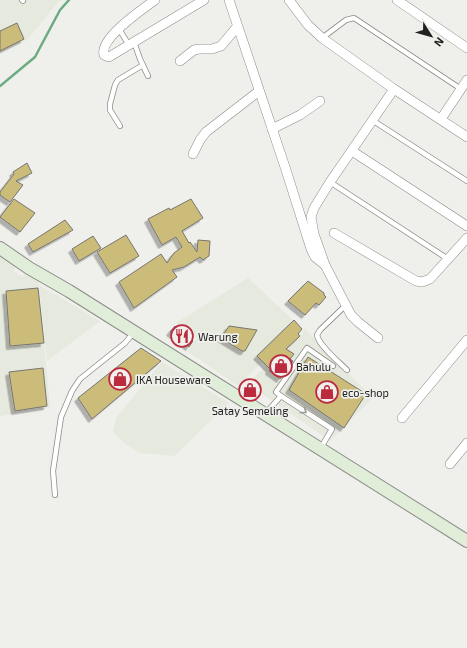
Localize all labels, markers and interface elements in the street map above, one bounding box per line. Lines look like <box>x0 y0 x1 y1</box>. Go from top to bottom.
north arrow <box>411 16 451 56</box>
text: N <box>432 35 447 49</box>
restaurant icon: Warung <box>169 323 195 349</box>
place label: Warung <box>198 330 238 343</box>
shop icon: Bahulu <box>268 353 294 379</box>
place label: Bahulu <box>296 360 331 373</box>
shop icon: IKA Houseware <box>107 366 133 392</box>
place label: IKA Houseware <box>136 373 211 386</box>
shop icon: Satay Semeling <box>237 377 263 403</box>
shop icon: eco-shop <box>314 379 340 405</box>
place label: eco-shop <box>342 386 389 399</box>
place label: Satay Semeling <box>212 404 288 417</box>
one-way arrow <box>300 406 307 414</box>

